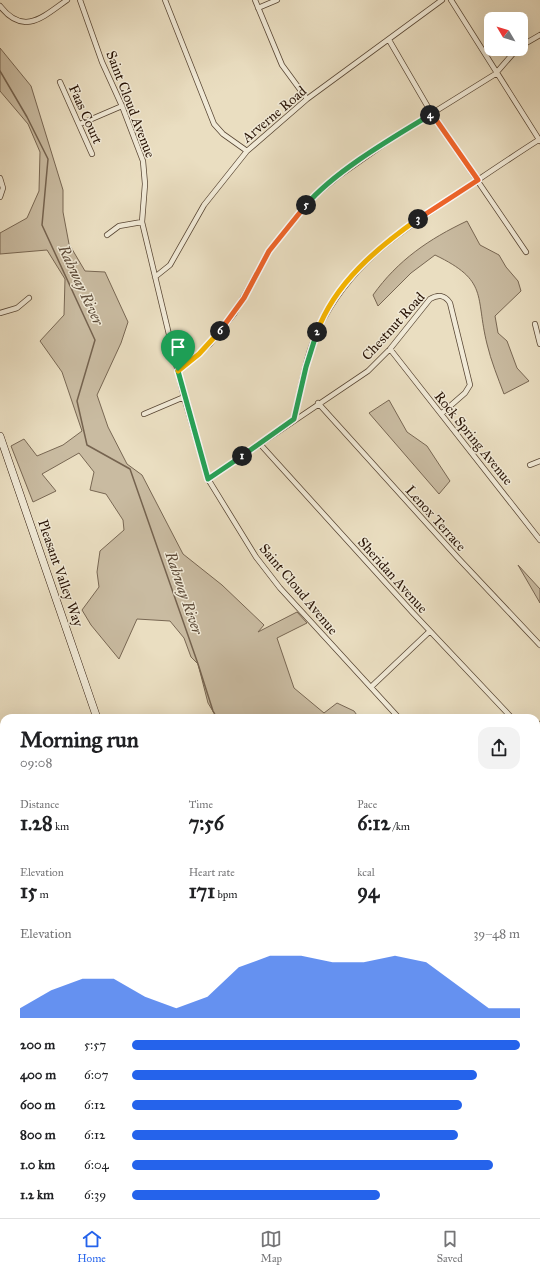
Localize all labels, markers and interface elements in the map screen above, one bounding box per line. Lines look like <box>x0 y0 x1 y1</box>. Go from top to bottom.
north arrow <box>484 12 528 56</box>
map controls <box>484 12 528 56</box>
street label: Saint Cloud Avenue <box>102 48 159 160</box>
street label: Faas Court <box>65 82 106 147</box>
street label: Arverne Road <box>238 83 310 147</box>
pin: 4 <box>420 105 440 125</box>
text: 4 <box>427 108 433 121</box>
pin: 5 <box>296 195 316 215</box>
text: 5 <box>303 198 309 211</box>
pin: 3 <box>408 209 428 229</box>
text: 3 <box>416 212 420 225</box>
water label: Rahway River <box>54 241 108 329</box>
street label: Chestnut Road <box>358 289 428 364</box>
pin: 6 <box>210 321 230 341</box>
pin: 2 <box>307 322 327 342</box>
text: 6 <box>217 324 223 337</box>
text: 2 <box>314 325 320 338</box>
pin <box>161 330 195 371</box>
icon: arrive <box>167 336 189 358</box>
street label: Rock Spring Avenue <box>431 388 517 489</box>
pin: 1 <box>232 446 252 466</box>
text: 1 <box>240 449 244 462</box>
street label: Lenox Terrace <box>402 482 470 555</box>
street label: Pleasant Valley Way <box>34 517 87 629</box>
street label: Sheridan Avenue <box>354 534 431 617</box>
street label: Saint Cloud Avenue <box>256 540 342 638</box>
water label: Rahway River <box>161 548 207 638</box>
text: Morning run <box>20 726 139 753</box>
button: share <box>478 727 520 769</box>
text: 09:08 <box>20 755 52 771</box>
text: Distance <box>20 798 59 811</box>
text: Time <box>189 798 213 811</box>
text: Pace <box>357 798 377 811</box>
text: 1.28 <box>20 811 53 835</box>
text: 7:56 <box>189 811 224 835</box>
text: 6:12 <box>357 811 390 835</box>
text: km <box>53 820 69 833</box>
text: /km <box>390 820 410 833</box>
text: Elevation <box>20 866 64 879</box>
text: Heart rate <box>189 866 235 879</box>
text: kcal <box>357 866 375 879</box>
text: 15 <box>20 879 37 903</box>
text: 171 <box>189 879 215 903</box>
text: 94 <box>357 879 379 903</box>
text: m <box>37 888 49 901</box>
text: bpm <box>215 888 238 901</box>
text: Elevation <box>20 926 72 942</box>
text: 39–48 m <box>473 926 520 942</box>
text: 200 m <box>20 1037 55 1053</box>
text: 5:57 <box>84 1037 106 1053</box>
text: 400 m <box>20 1067 56 1083</box>
text: 6:07 <box>84 1067 108 1083</box>
text: 600 m <box>20 1097 56 1113</box>
text: 6:12 <box>84 1097 106 1113</box>
text: 800 m <box>20 1127 56 1143</box>
text: 6:12 <box>84 1127 106 1143</box>
text: 1.0 km <box>20 1157 55 1173</box>
text: 6:04 <box>84 1157 109 1173</box>
text: 1.2 km <box>20 1187 54 1203</box>
text: 6:39 <box>84 1187 106 1203</box>
tab: Home <box>77 1228 106 1265</box>
tab: Map <box>260 1228 282 1265</box>
tab: Saved <box>437 1228 463 1265</box>

